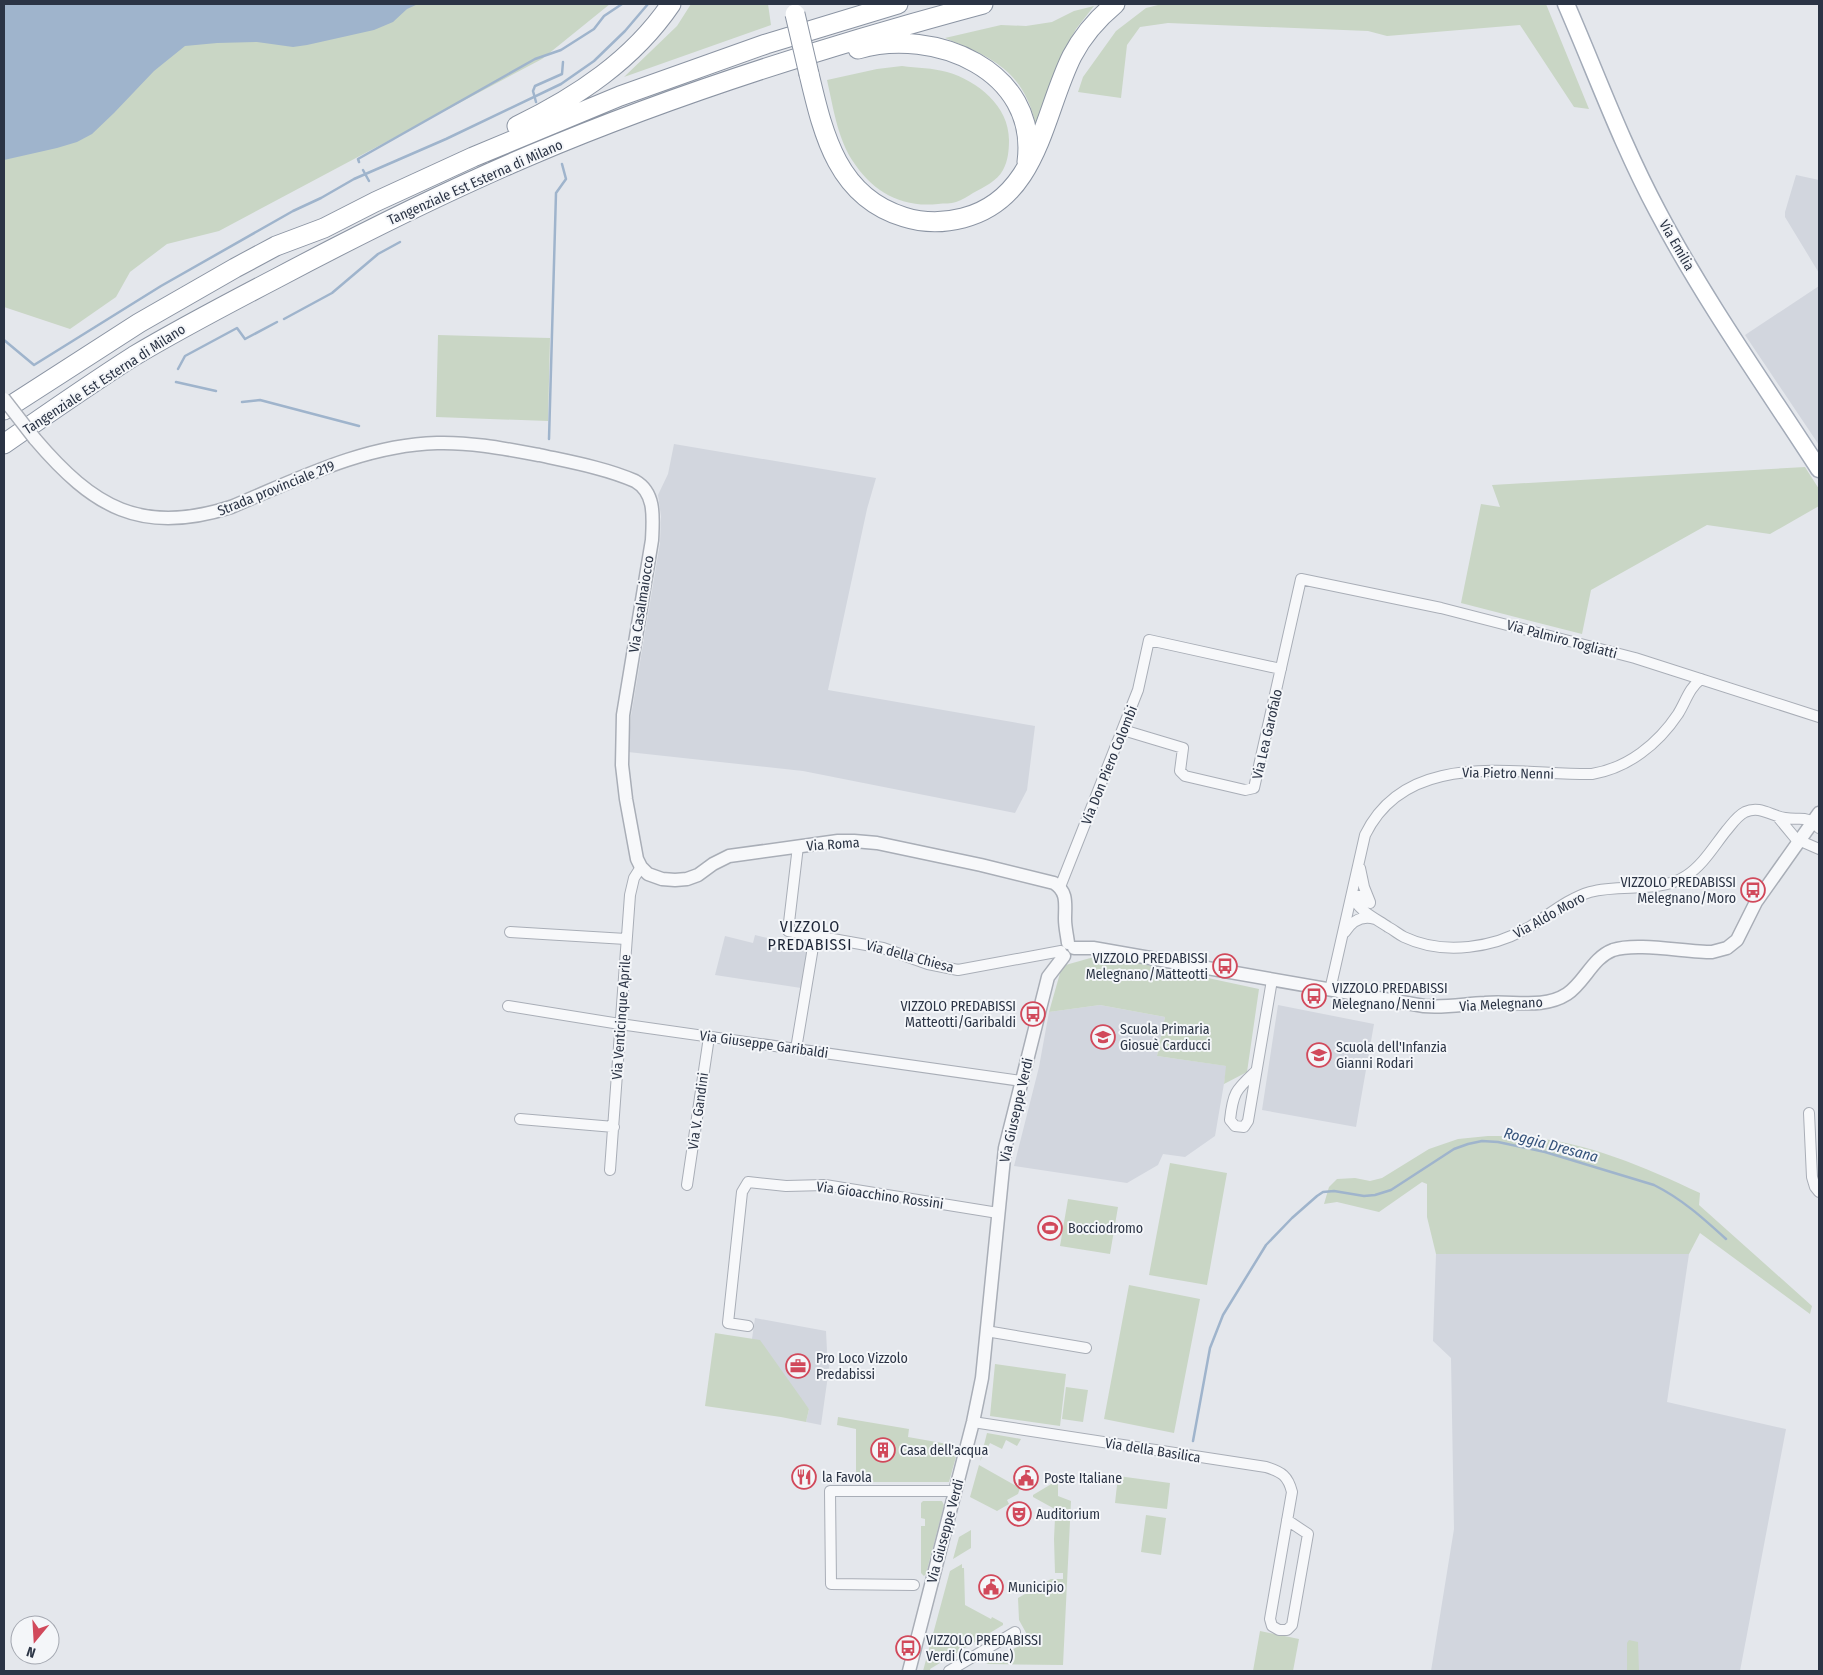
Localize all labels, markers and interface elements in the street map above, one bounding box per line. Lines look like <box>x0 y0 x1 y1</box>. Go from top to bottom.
street label: Tangenziale Est Esterna di Milano <box>385 136 565 229</box>
street label: Via Emilia <box>1655 217 1698 274</box>
street label: Tangenziale Est Esterna di Milano <box>20 321 189 438</box>
street label: Strada provinciale 219 <box>215 457 338 520</box>
street label: Via Casalmaiocco <box>625 554 658 654</box>
street label: Via Palmiro Togliatti <box>1505 617 1619 662</box>
street label: Via Lea Garofalo <box>1249 687 1286 781</box>
street label: Via Don Piero Colombi <box>1078 703 1141 827</box>
street label: Via Pietro Nenni <box>1462 764 1554 783</box>
street label: Via Roma <box>806 834 860 855</box>
place label: VIZZOLO PREDABISSI Melegnano/Moro <box>1620 874 1736 907</box>
bus stop icon: VIZZOLO PREDABISSI Melegnano/Moro <box>1740 877 1766 903</box>
street label: Via Aldo Moro <box>1511 889 1588 942</box>
district label: VIZZOLO PREDABISSI <box>768 917 852 954</box>
street label: Via della Chiesa <box>864 937 956 976</box>
place label: VIZZOLO PREDABISSI Melegnano/Matteotti <box>1086 950 1208 983</box>
bus stop icon: VIZZOLO PREDABISSI Melegnano/Matteotti <box>1212 953 1238 979</box>
street label: Via Venticinque Aprile <box>609 954 634 1080</box>
place label: VIZZOLO PREDABISSI Melegnano/Nenni <box>1332 980 1448 1013</box>
bus stop icon: VIZZOLO PREDABISSI Melegnano/Nenni <box>1301 983 1327 1009</box>
street label: Via Melegnano <box>1459 994 1543 1015</box>
place label: VIZZOLO PREDABISSI Matteotti/Garibaldi <box>900 998 1016 1031</box>
bus stop icon: VIZZOLO PREDABISSI Matteotti/Garibaldi <box>1020 1001 1046 1027</box>
place label: Scuola Primaria Giosuè Carducci <box>1120 1021 1211 1054</box>
school or university icon: Scuola Primaria Giosuè Carducci <box>1090 1024 1116 1050</box>
street label: Via Giuseppe Garibaldi <box>699 1027 829 1062</box>
place label: Scuola dell'Infanzia Gianni Rodari <box>1336 1039 1447 1072</box>
school or university icon: Scuola dell'Infanzia Gianni Rodari <box>1306 1042 1332 1068</box>
street label: Via Giuseppe Verdi <box>996 1056 1037 1164</box>
street label: Via V. Gandini <box>685 1071 712 1151</box>
water label: Roggia Dresana <box>1502 1124 1600 1166</box>
street label: Via Gioacchino Rossini <box>815 1178 945 1213</box>
sports icon: Bocciodromo <box>1037 1215 1063 1241</box>
place label: Bocciodromo <box>1068 1220 1143 1237</box>
place label: Pro Loco Vizzolo Predabissi <box>816 1350 908 1383</box>
office icon: Pro Loco Vizzolo Predabissi <box>785 1353 811 1379</box>
street label: Via della Basilica <box>1104 1435 1202 1466</box>
building icon: Casa dell'acqua <box>870 1437 896 1463</box>
place label: Casa dell'acqua <box>900 1442 988 1459</box>
restaurant icon: la Favola <box>791 1464 817 1490</box>
public building icon: Poste Italiane <box>1013 1465 1039 1491</box>
place label: la Favola <box>822 1469 872 1486</box>
place label: Poste Italiane <box>1044 1470 1122 1487</box>
street label: Via Giuseppe Verdi <box>923 1477 968 1585</box>
theatre icon: Auditorium <box>1006 1501 1032 1527</box>
place label: Auditorium <box>1036 1506 1100 1523</box>
public building icon: Municipio <box>978 1574 1004 1600</box>
place label: Municipio <box>1008 1579 1064 1596</box>
north arrow <box>10 1615 60 1665</box>
place label: VIZZOLO PREDABISSI Verdi (Comune) <box>926 1632 1042 1665</box>
bus stop icon: VIZZOLO PREDABISSI Verdi (Comune) <box>895 1635 921 1661</box>
text: N <box>25 1643 38 1661</box>

